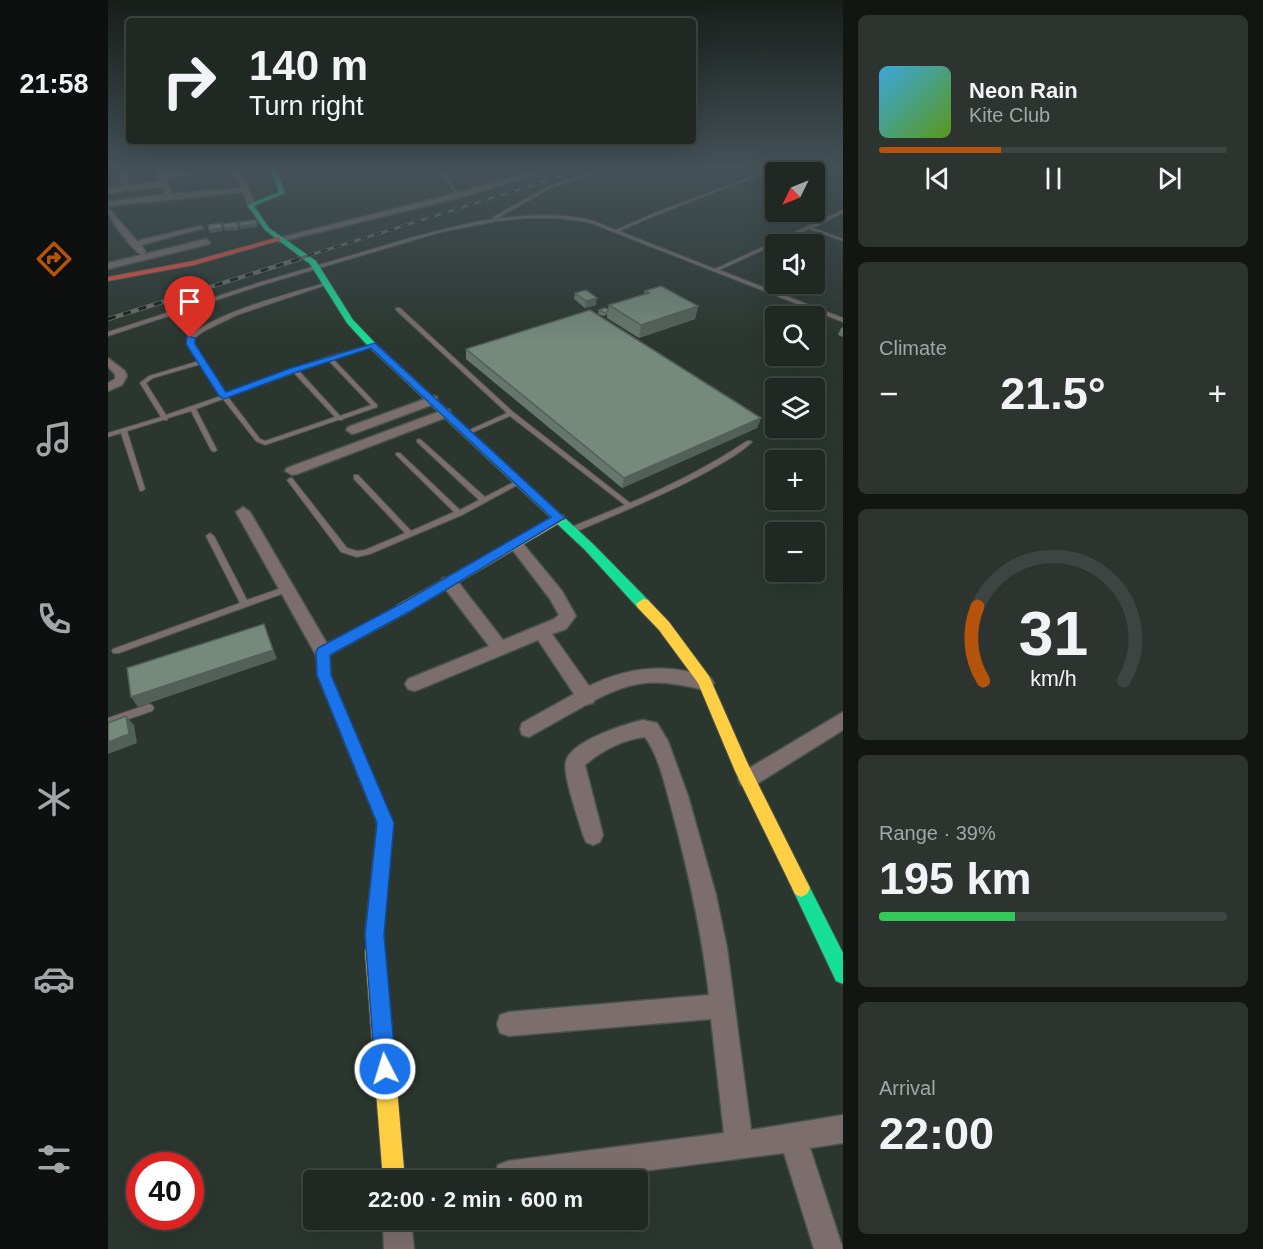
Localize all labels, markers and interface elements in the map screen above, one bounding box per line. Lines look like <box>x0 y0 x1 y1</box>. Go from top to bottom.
icon: right <box>150 42 228 120</box>
text: 140 m <box>249 42 368 89</box>
text: 21:58 <box>19 69 89 99</box>
text: Neon Rain <box>969 78 1078 103</box>
text: Turn right <box>249 91 364 121</box>
text: Kite Club <box>969 104 1050 126</box>
north arrow <box>765 162 825 222</box>
map controls <box>765 162 825 582</box>
icon: previous <box>921 162 954 195</box>
icon: pause <box>1037 162 1070 195</box>
icon: next <box>1153 162 1186 195</box>
button: sound <box>765 234 825 294</box>
icon: directions <box>33 238 75 280</box>
pin <box>164 276 215 338</box>
icon: arrive <box>173 285 206 318</box>
button: search <box>765 306 825 366</box>
text: Climate <box>879 337 947 359</box>
text: 21.5° <box>1000 368 1106 419</box>
text: − <box>879 375 898 412</box>
text: + <box>1208 375 1227 412</box>
button: layers <box>765 378 825 438</box>
icon: music <box>33 418 75 460</box>
button: + <box>765 450 825 510</box>
button: − <box>765 522 825 582</box>
icon: phone <box>33 598 75 640</box>
text: 31 <box>1018 600 1088 669</box>
text: km/h <box>1030 668 1076 692</box>
icon: climate <box>33 778 75 820</box>
text: Range · 39% <box>879 822 996 844</box>
text: 195 km <box>879 853 1032 904</box>
icon: car <box>33 958 75 1000</box>
position arrow <box>353 1037 417 1101</box>
text: Arrival <box>879 1077 936 1099</box>
text: 22:00 <box>879 1108 994 1159</box>
icon: filters <box>33 1138 75 1180</box>
speed limit sign: 40 <box>126 1152 204 1230</box>
text: 22:00 · 2 min · 600 m <box>368 1187 583 1212</box>

